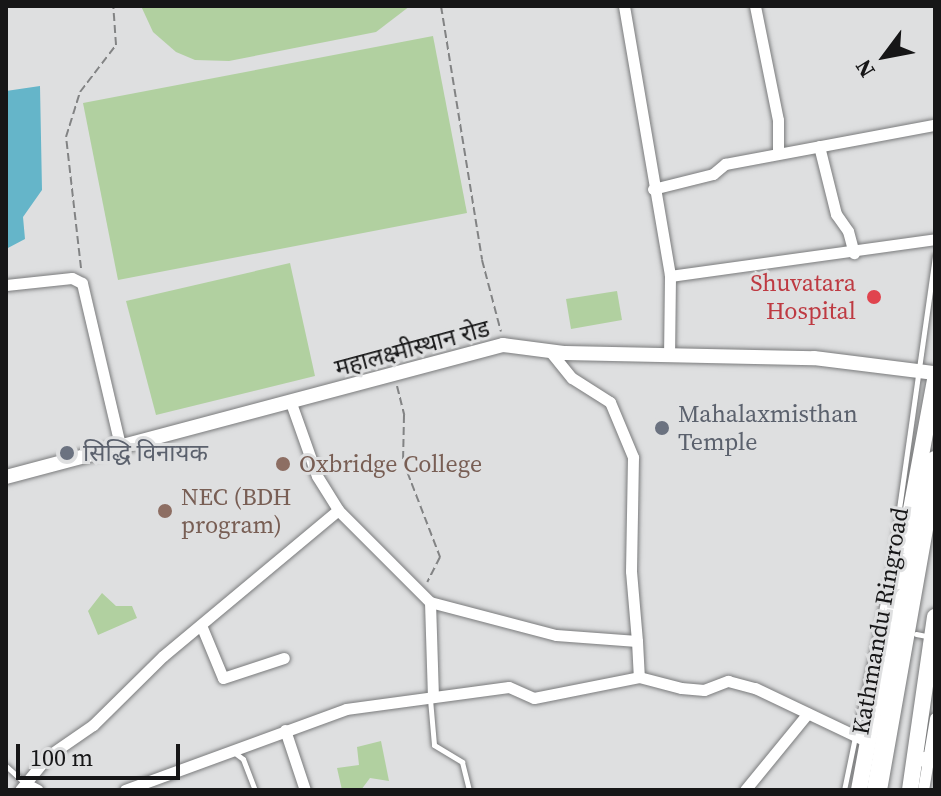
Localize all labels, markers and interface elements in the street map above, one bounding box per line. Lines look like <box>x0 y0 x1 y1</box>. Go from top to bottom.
north arrow <box>845 16 925 96</box>
text: N <box>848 54 882 83</box>
place label: Shuvatara Hospital <box>750 269 856 325</box>
marker: Shuvatara Hospital <box>863 286 885 308</box>
street label: महालक्ष्मीस्थान रोड <box>331 314 493 382</box>
place label: Mahalaxmisthan Temple <box>678 400 858 456</box>
marker: Mahalaxmisthan Temple <box>653 419 671 437</box>
place label: सिद्धि विनायक <box>83 439 208 467</box>
marker: सिद्धि विनायक <box>58 444 76 462</box>
place label: Oxbridge College <box>299 450 482 478</box>
marker: Oxbridge College <box>274 455 292 473</box>
place label: NEC (BDH program) <box>181 483 291 539</box>
marker: NEC (BDH program) <box>156 502 174 520</box>
street label: Kathmandu Ringroad <box>846 505 914 737</box>
scale bar <box>20 728 184 778</box>
text: 100 m <box>30 741 93 774</box>

